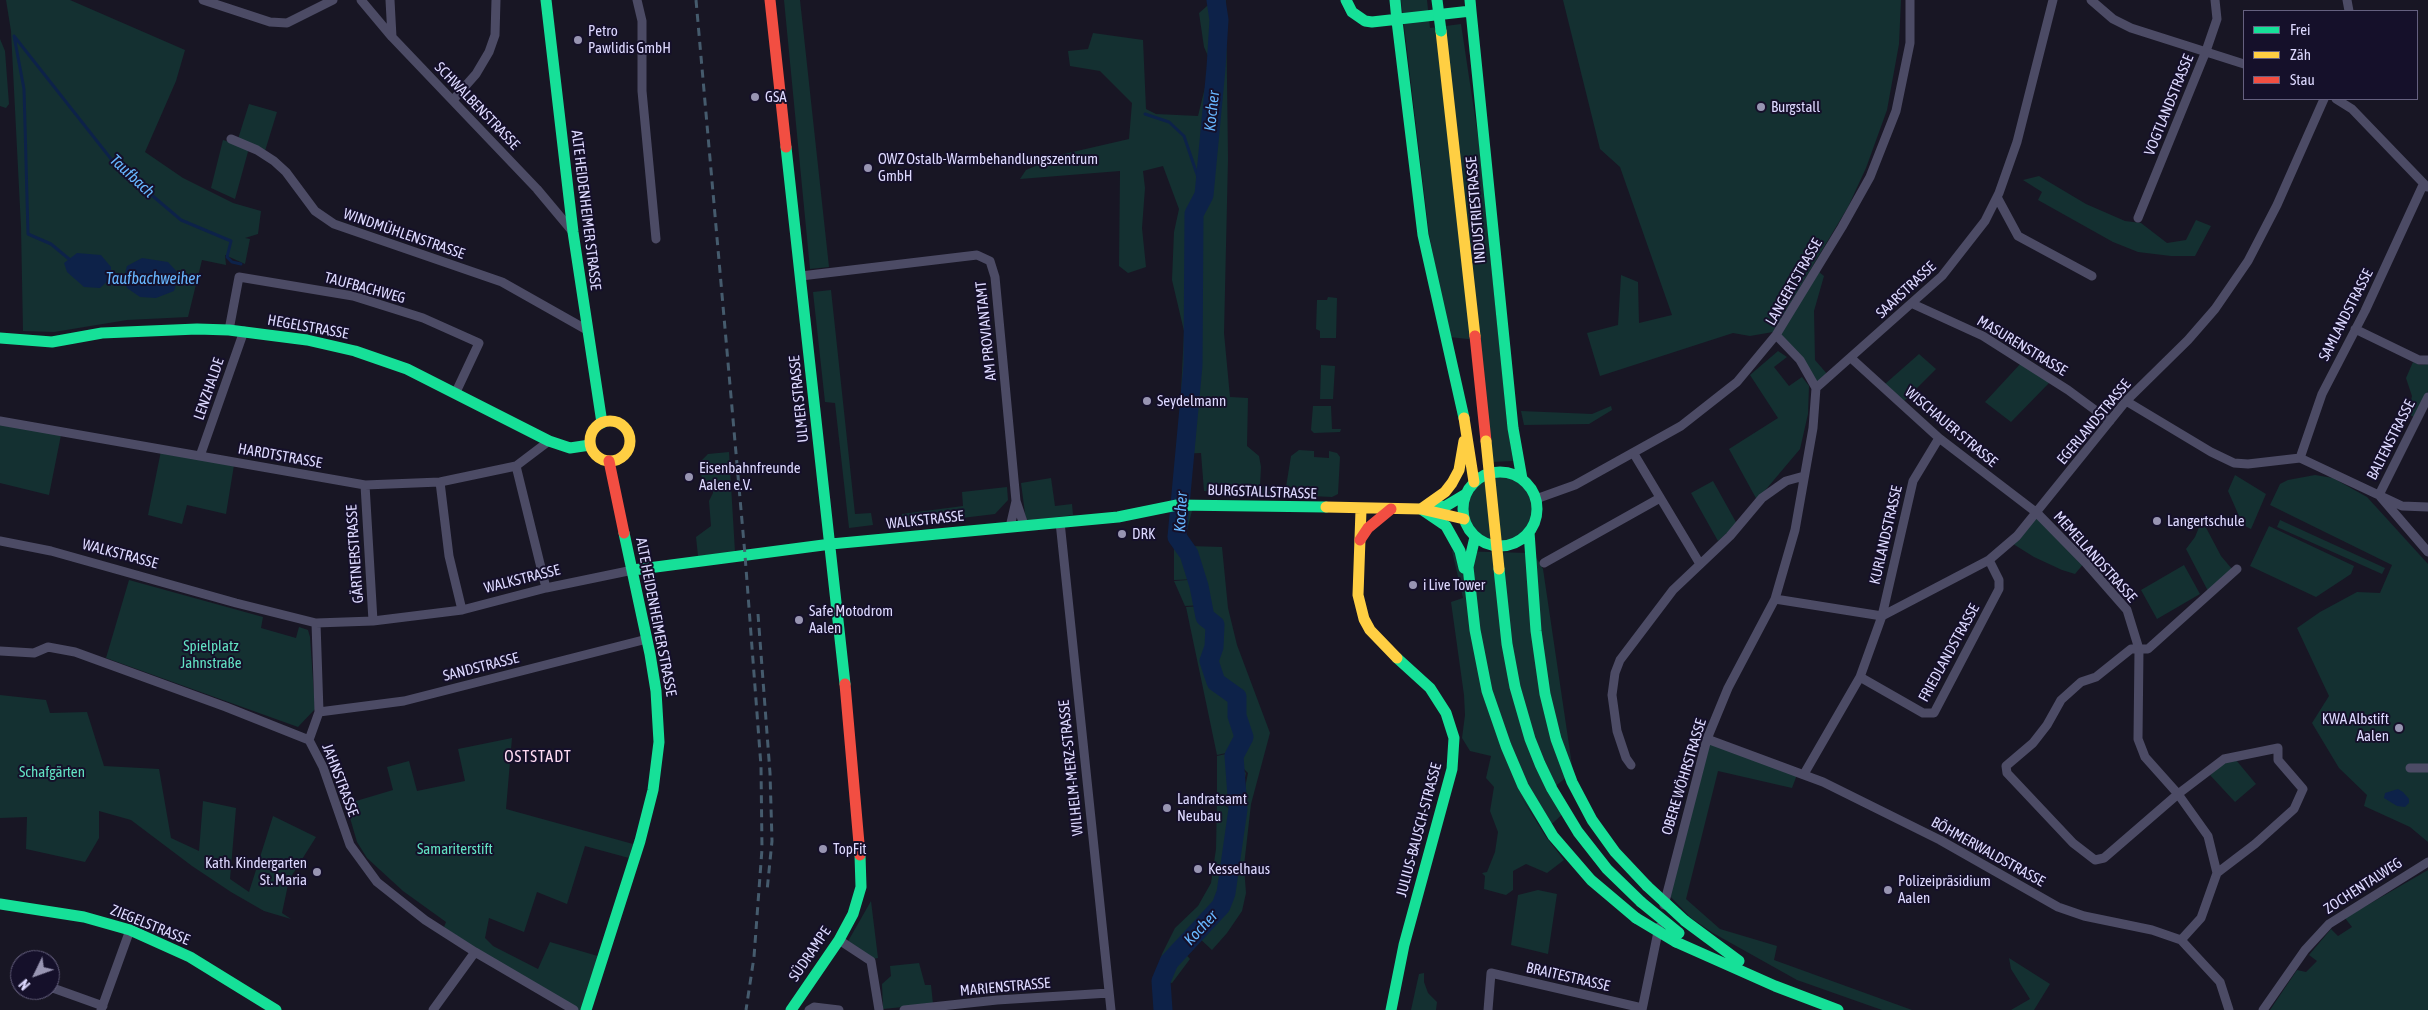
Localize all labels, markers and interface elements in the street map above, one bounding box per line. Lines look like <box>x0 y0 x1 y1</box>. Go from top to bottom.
legend <box>2243 10 2418 100</box>
text: Frei <box>2290 21 2310 38</box>
place label: Petro Pawlidis GmbH <box>588 22 671 57</box>
marker: Petro Pawlidis GmbH <box>572 34 584 46</box>
text: Zäh <box>2290 46 2311 63</box>
street label: VOGTLANDSTRASSE <box>2140 52 2198 158</box>
street label: SCHWALBENSTRASSE <box>431 59 523 153</box>
text: Stau <box>2290 71 2315 88</box>
place label: GSA <box>765 88 787 106</box>
water label: Kocher <box>1200 90 1224 132</box>
marker: GSA <box>749 91 761 103</box>
place label: Burgstall <box>1771 98 1820 116</box>
marker: Burgstall <box>1755 101 1767 113</box>
street label: ALTE HEIDENHEIMER STRASSE <box>567 129 605 291</box>
water label: Taufbach <box>106 150 158 202</box>
place label: OWZ Ostalb-Warmbehandlungszentrum GmbH <box>878 150 1098 185</box>
street label: INDUSTRIESTRASSE <box>1462 156 1490 264</box>
marker: OWZ Ostalb-Warmbehandlungszentrum GmbH <box>862 162 874 174</box>
street label: WINDMÜHLENSTRASSE <box>341 205 467 263</box>
street label: LANGERTSTRASSE <box>1762 235 1826 329</box>
street label: SAARSTRASSE <box>1872 258 1940 322</box>
street label: SAMLANDSTRASSE <box>2315 266 2377 364</box>
water label: Taufbachweiher <box>106 269 200 289</box>
street label: TAUFBACHWEG <box>322 269 408 307</box>
street label: AM PROVIANTAMT <box>972 280 1000 382</box>
street label: HEGELSTRASSE <box>266 311 350 343</box>
street label: MASURENSTRASSE <box>1974 312 2070 380</box>
street label: ULMER STRASSE <box>785 355 813 443</box>
street label: LENZHALDE <box>190 356 228 422</box>
street label: EGERLANDSTRASSE <box>2053 376 2135 468</box>
street label: WISCHAUER STRASSE <box>1901 383 2001 471</box>
place label: Seydelmann <box>1157 392 1226 410</box>
marker: Seydelmann <box>1141 395 1153 407</box>
street label: BALTENSTRASSE <box>2363 397 2419 483</box>
street label: HARDTSTRASSE <box>237 440 323 472</box>
place label: Eisenbahnfreunde Aalen e.V. <box>699 459 801 494</box>
marker: Eisenbahnfreunde Aalen e.V. <box>683 471 695 483</box>
street label: BURGSTALLSTRASSE <box>1207 481 1317 503</box>
street label: KURLANDSTRASSE <box>1866 484 1906 586</box>
water label: Kocher <box>1170 491 1192 533</box>
street label: GÄRTNERSTRASSE <box>343 504 367 604</box>
street label: WALKSTRASSE <box>885 507 965 533</box>
street label: MEMELLANDSTRASSE <box>2050 508 2140 606</box>
place label: Langertschule <box>2167 512 2245 530</box>
marker: Langertschule <box>2151 515 2163 527</box>
place label: DRK <box>1132 525 1155 543</box>
marker: DRK <box>1116 528 1128 540</box>
street label: WALKSTRASSE <box>80 535 160 573</box>
street label: ALTE HEIDENHEIMER STRASSE <box>632 536 680 698</box>
street label: WALKSTRASSE <box>482 561 562 597</box>
place label: i Live Tower <box>1423 576 1485 594</box>
marker: i Live Tower <box>1407 579 1419 591</box>
street label: FRIEDLANDSTRASSE <box>1915 601 1983 705</box>
place label: Safe Motodrom Aalen <box>809 602 893 637</box>
marker: Safe Motodrom Aalen <box>793 614 805 626</box>
park label: Spielplatz Jahnstraße <box>181 637 241 672</box>
street label: SANDSTRASSE <box>441 649 521 685</box>
street label: WILHELM-MERZ-STRASSE <box>1055 699 1087 837</box>
place label: KWA Albstift Aalen <box>2322 710 2389 745</box>
street label: OBERE WÖHRSTRASSE <box>1658 717 1710 837</box>
marker: KWA Albstift Aalen <box>2393 722 2405 734</box>
street label: JAHNSTRASSE <box>318 741 362 819</box>
district label: OSTSTADT <box>503 747 573 767</box>
street label: JULIUS-BAUSCH-STRASSE <box>1392 761 1446 899</box>
park label: Schafgärten <box>19 763 85 781</box>
place label: Landratsamt Neubau <box>1177 790 1247 825</box>
marker: Landratsamt Neubau <box>1161 802 1173 814</box>
street label: BÖHMERWALDSTRASSE <box>1928 813 2048 891</box>
park label: Samariterstift <box>417 840 493 858</box>
place label: TopFit <box>833 840 867 858</box>
marker: TopFit <box>817 843 829 855</box>
place label: Kath. Kindergarten St. Maria <box>205 854 307 889</box>
street label: ZOCHENTALWEG <box>2320 854 2406 918</box>
place label: Kesselhaus <box>1208 860 1270 878</box>
marker: Kesselhaus <box>1192 863 1204 875</box>
marker: Kath. Kindergarten St. Maria <box>311 866 323 878</box>
place label: Polizeipräsidium Aalen <box>1898 872 1991 907</box>
marker: Polizeipräsidium Aalen <box>1882 884 1894 896</box>
street label: ZIEGELSTRASSE <box>108 901 192 949</box>
water label: Kocher <box>1180 907 1222 949</box>
street label: SÜDRAMPE <box>785 923 835 985</box>
north arrow <box>10 950 60 1000</box>
street label: BRAITESTRASSE <box>1524 959 1612 995</box>
street label: MARIENSTRASSE <box>959 974 1051 1000</box>
text: N <box>16 976 33 993</box>

